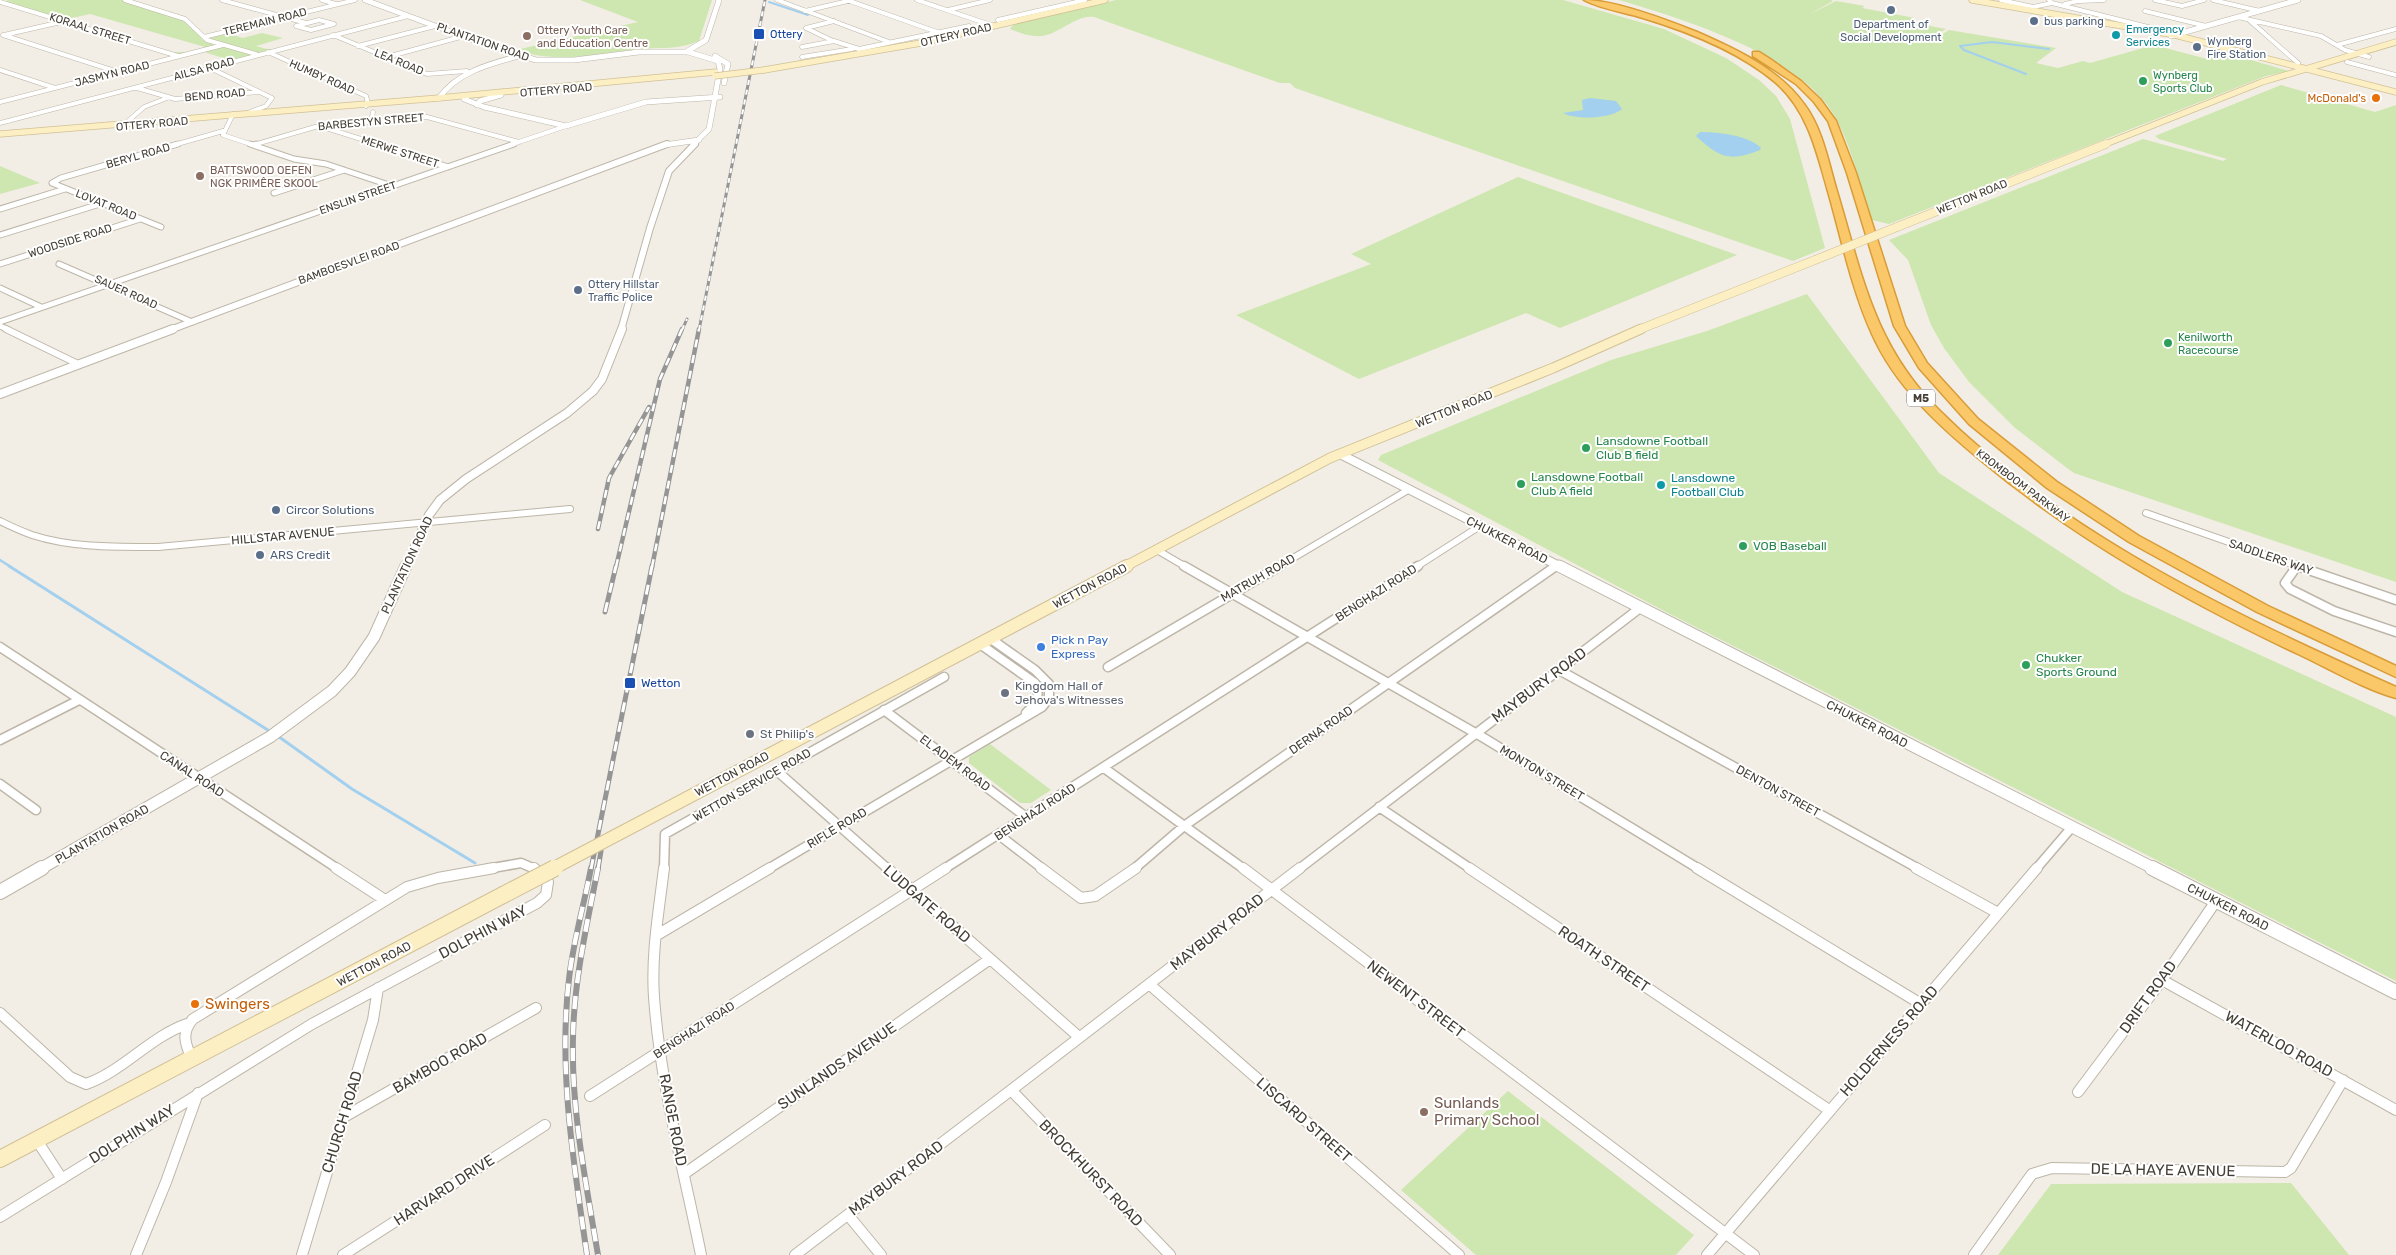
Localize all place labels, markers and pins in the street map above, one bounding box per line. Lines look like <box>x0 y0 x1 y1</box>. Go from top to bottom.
marker: Department of Social Development <box>1885 4 1897 16</box>
marker: bus parking <box>2028 15 2040 27</box>
place label: bus parking <box>2044 15 2104 28</box>
place label: Department of Social Development <box>1840 18 1942 44</box>
place label: Emergency Services <box>2126 23 2184 49</box>
place label: Ottery Youth Care and Education Centre <box>537 24 648 50</box>
marker: Ottery <box>752 27 766 41</box>
place label: Ottery <box>770 28 802 41</box>
marker: Emergency Services <box>2110 29 2122 41</box>
marker: Ottery Youth Care and Education Centre <box>521 30 533 42</box>
place label: Wynberg Fire Station <box>2207 35 2266 61</box>
marker: Wynberg Fire Station <box>2191 41 2203 53</box>
place label: Wynberg Sports Club <box>2153 69 2213 95</box>
marker: Wynberg Sports Club <box>2137 75 2149 87</box>
place label: McDonald's <box>2308 92 2366 105</box>
marker: McDonald's <box>2370 92 2382 104</box>
place label: BATTSWOOD OEFEN NGK PRIMÊRE SKOOL <box>210 164 318 190</box>
marker: BATTSWOOD OEFEN NGK PRIMÊRE SKOOL <box>194 170 206 182</box>
place label: Ottery Hillstar Traffic Police <box>588 278 660 304</box>
marker: Ottery Hillstar Traffic Police <box>572 284 584 296</box>
place label: Kenilworth Racecourse <box>2178 331 2238 357</box>
marker: Kenilworth Racecourse <box>2162 337 2174 349</box>
place label: Lansdowne Football Club B field <box>1596 434 1708 462</box>
marker: Lansdowne Football Club B field <box>1580 442 1592 454</box>
place label: Lansdowne Football Club A field <box>1531 470 1643 498</box>
place label: Lansdowne Football Club <box>1671 471 1744 499</box>
marker: Lansdowne Football Club A field <box>1515 478 1527 490</box>
marker: Lansdowne Football Club <box>1655 479 1667 491</box>
place label: Circor Solutions <box>286 503 374 517</box>
marker: Circor Solutions <box>270 504 282 516</box>
place label: VOB Baseball <box>1753 539 1827 553</box>
marker: VOB Baseball <box>1737 540 1749 552</box>
place label: ARS Credit <box>270 548 331 562</box>
marker: ARS Credit <box>254 549 266 561</box>
place label: Pick n Pay Express <box>1051 633 1109 661</box>
marker: Pick n Pay Express <box>1035 641 1047 653</box>
place label: Chukker Sports Ground <box>2036 651 2117 679</box>
marker: Chukker Sports Ground <box>2020 659 2032 671</box>
marker: Wetton <box>623 676 637 690</box>
place label: Wetton <box>641 676 681 690</box>
place label: Kingdom Hall of Jehova's Witnesses <box>1015 679 1124 707</box>
marker: Kingdom Hall of Jehova's Witnesses <box>999 687 1011 699</box>
place label: St Philip's <box>760 727 814 741</box>
marker: St Philip's <box>744 728 756 740</box>
place label: Swingers <box>205 995 270 1013</box>
marker: Swingers <box>189 998 201 1010</box>
place label: Sunlands Primary School <box>1434 1094 1539 1129</box>
marker: Sunlands Primary School <box>1418 1106 1430 1118</box>

